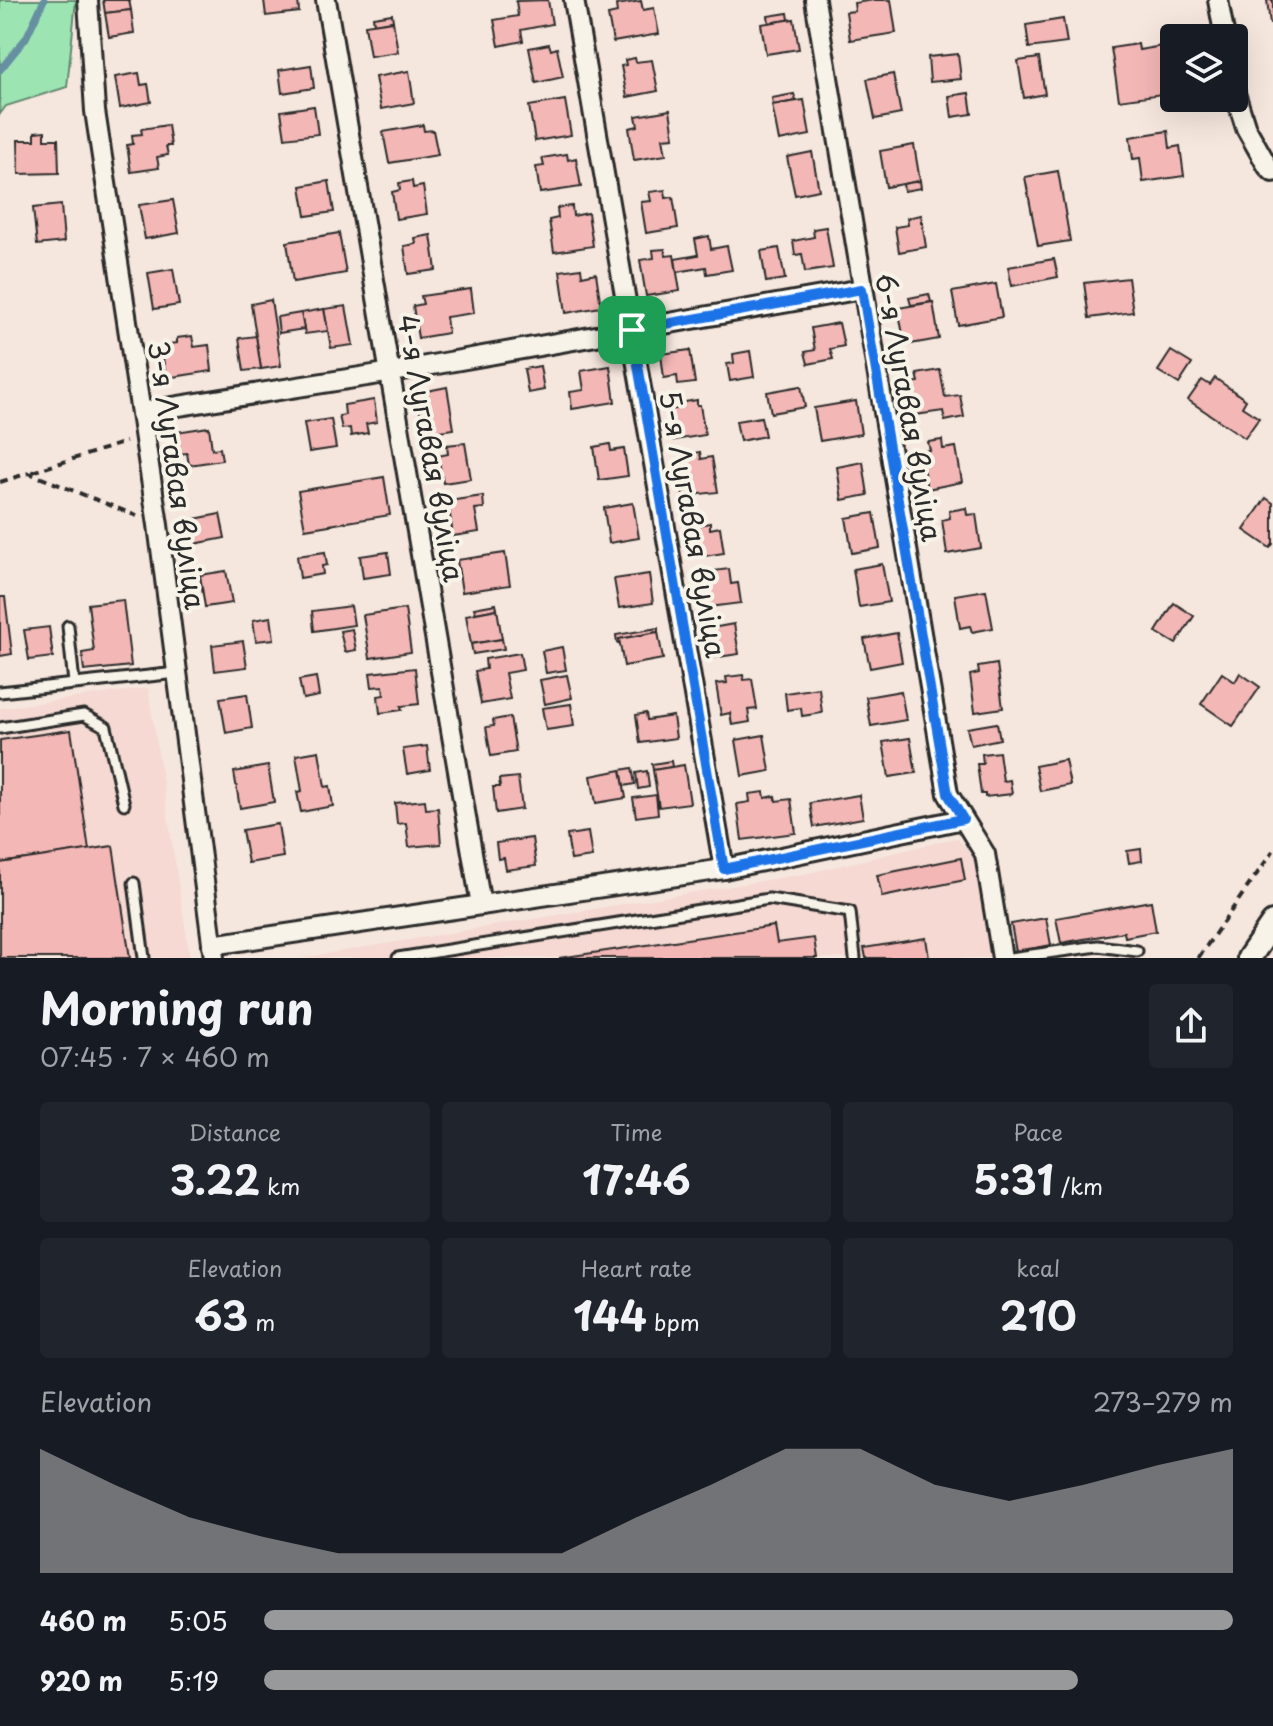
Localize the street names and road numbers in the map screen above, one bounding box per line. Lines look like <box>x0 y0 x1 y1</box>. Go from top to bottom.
street label: 6-я Лугавая вуліца <box>865 269 955 546</box>
street label: 4-я Лугавая вуліца <box>387 311 477 586</box>
street label: 3-я Лугавая вуліца <box>138 338 218 613</box>
street label: 5-я Лугавая вуліца <box>649 387 739 662</box>

